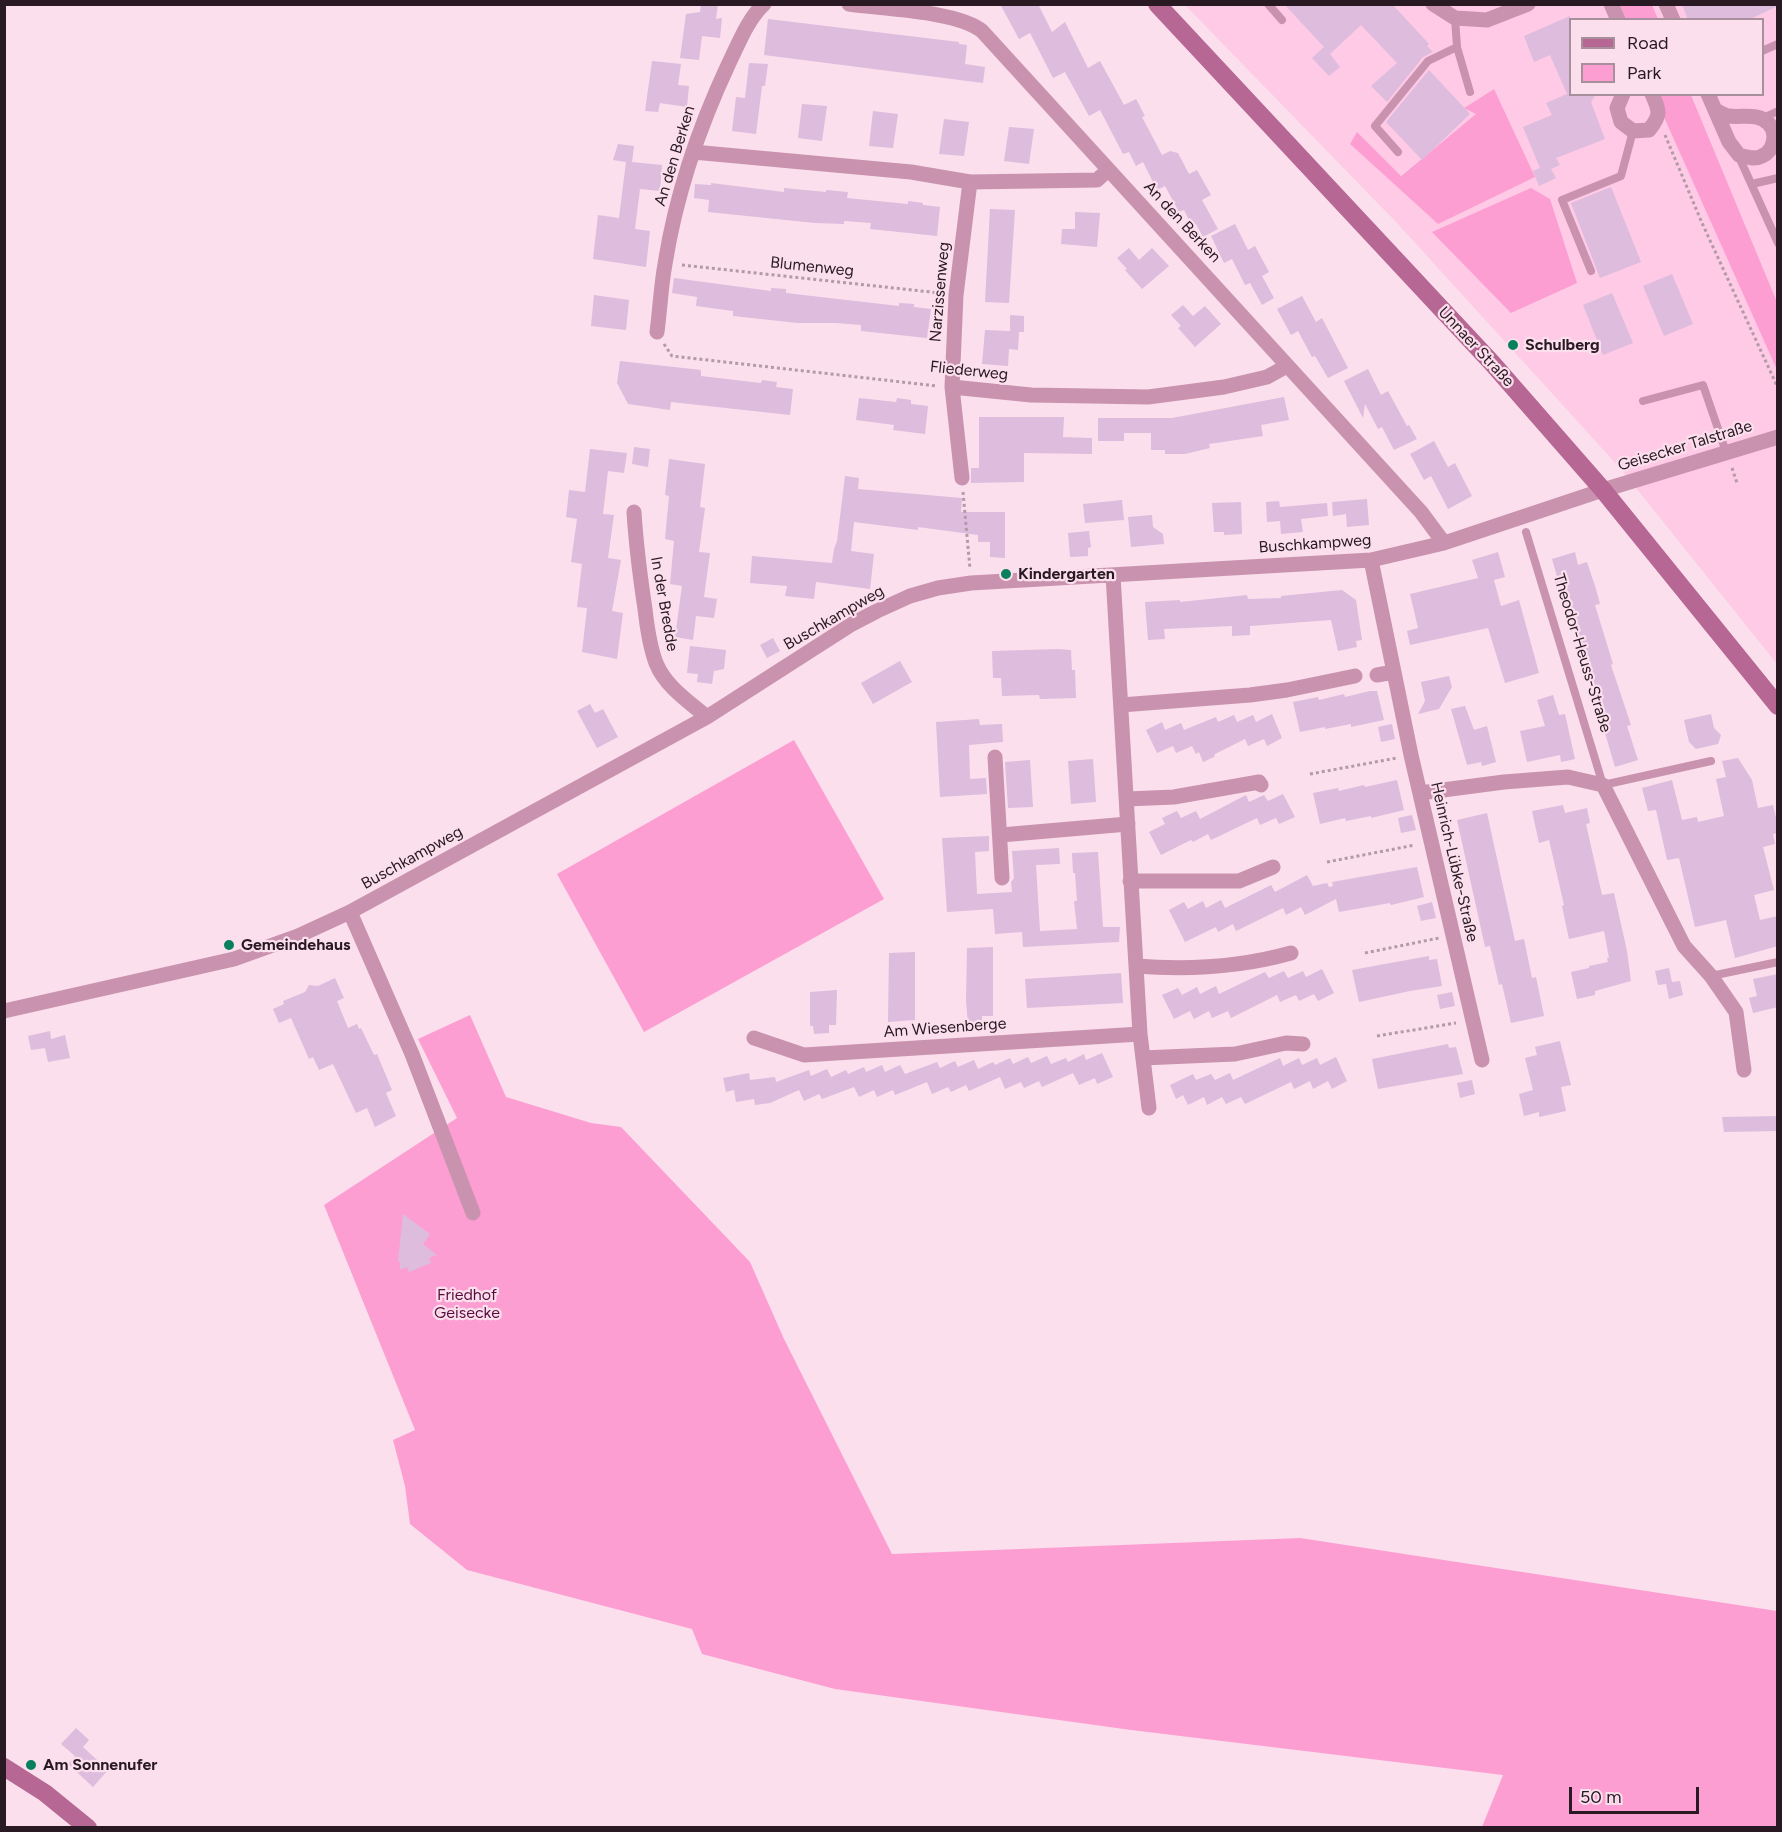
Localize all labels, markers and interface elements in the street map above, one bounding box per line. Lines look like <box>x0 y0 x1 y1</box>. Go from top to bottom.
legend <box>1569 18 1764 96</box>
text: Road <box>1627 32 1668 54</box>
text: Park <box>1627 62 1661 84</box>
street label: An den Berken <box>651 104 699 208</box>
street label: An den Berken <box>1140 177 1224 267</box>
street label: Narzissenweg <box>926 241 954 343</box>
street label: Blumenweg <box>769 253 855 281</box>
street label: Unnaer Straße <box>1434 303 1518 391</box>
place label: Schulberg <box>1525 335 1600 355</box>
marker: Schulberg <box>1506 338 1520 352</box>
street label: Fliederweg <box>929 357 1009 385</box>
street label: Geisecker Talstraße <box>1615 416 1755 476</box>
street label: Buschkampweg <box>1258 530 1372 558</box>
street label: In der Bredde <box>646 555 682 653</box>
place label: Kindergarten <box>1018 564 1115 584</box>
marker: Kindergarten <box>999 567 1013 581</box>
street label: Theodor-Heuss-Straße <box>1549 571 1615 735</box>
street label: Buschkampweg <box>780 581 888 655</box>
street label: Heinrich-Lübke-Straße <box>1426 780 1482 944</box>
street label: Buschkampweg <box>358 822 466 894</box>
place label: Gemeindehaus <box>241 935 350 955</box>
marker: Gemeindehaus <box>222 938 236 952</box>
street label: Am Wiesenberge <box>883 1014 1007 1042</box>
park label: Friedhof Geisecke <box>434 1285 500 1323</box>
place label: Am Sonnenufer <box>43 1755 157 1775</box>
marker: Am Sonnenufer <box>24 1758 38 1772</box>
scale bar <box>1572 1775 1702 1813</box>
text: 50 m <box>1580 1786 1622 1808</box>

